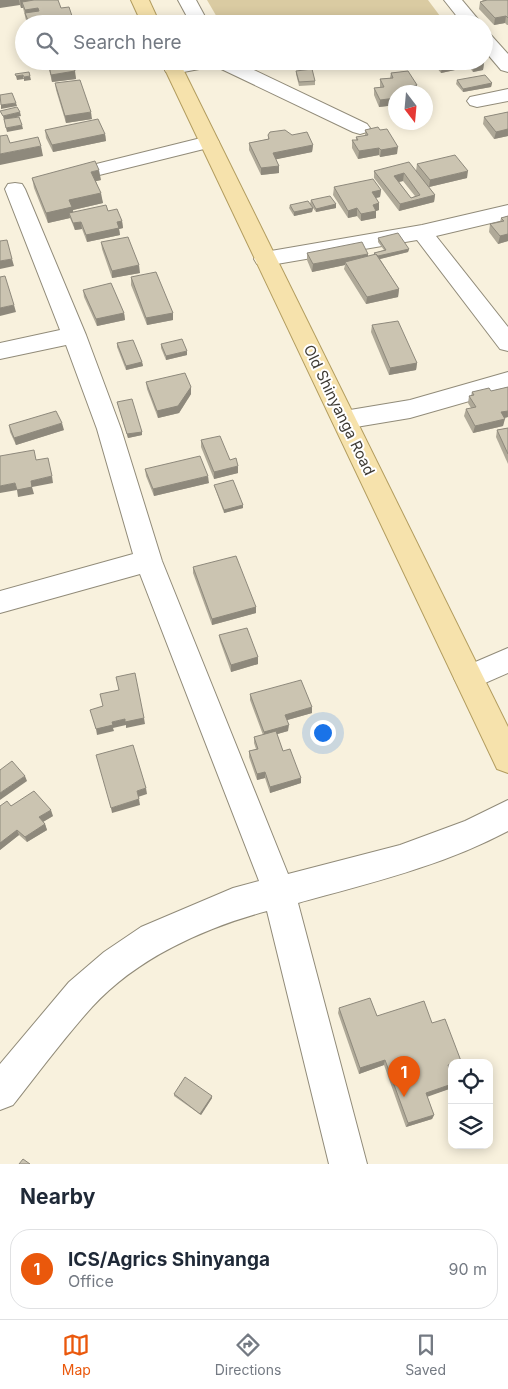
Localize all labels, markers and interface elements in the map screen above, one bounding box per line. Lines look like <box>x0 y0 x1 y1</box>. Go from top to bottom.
search box <box>15 15 493 70</box>
icon: search <box>33 29 61 57</box>
text: Search here <box>73 31 182 54</box>
north arrow <box>388 85 433 130</box>
street label: Old Shinyanga Road <box>300 341 379 478</box>
your location <box>310 720 336 746</box>
pin: 1 <box>388 1056 420 1097</box>
map controls <box>448 1059 493 1149</box>
button: locate <box>448 1059 493 1104</box>
button: layers <box>448 1104 493 1149</box>
text: Nearby <box>20 1184 95 1209</box>
text: ICS/Agrics Shinyanga <box>68 1248 270 1271</box>
text: 1 <box>34 1259 40 1279</box>
text: 90 m <box>448 1259 487 1279</box>
text: Office <box>68 1271 114 1291</box>
tab: Map <box>62 1331 91 1378</box>
tab: Directions <box>215 1331 281 1378</box>
tab: Saved <box>405 1331 446 1378</box>

